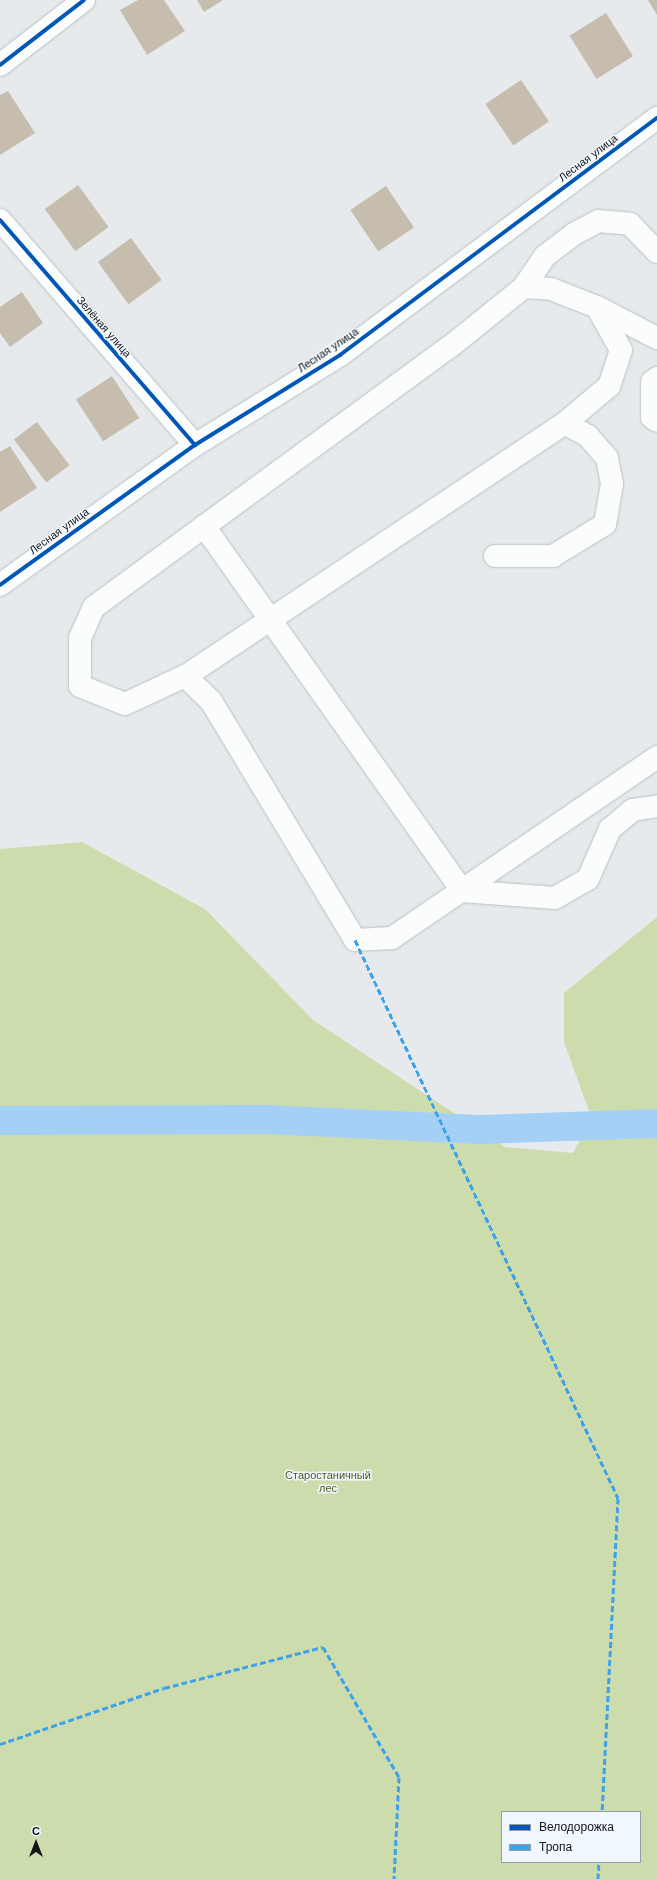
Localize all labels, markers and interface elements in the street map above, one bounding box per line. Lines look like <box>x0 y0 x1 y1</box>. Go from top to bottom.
street label: Лесная улица <box>556 132 620 184</box>
street label: Зелёная улица <box>74 294 134 360</box>
street label: Лесная улица <box>295 325 361 375</box>
street label: Лесная улица <box>27 505 91 557</box>
park label: Старостаничный лес <box>285 1469 371 1495</box>
legend <box>501 1811 641 1863</box>
text: Велодорожка <box>539 1820 614 1834</box>
north arrow <box>16 1823 56 1863</box>
text: С <box>32 1825 40 1837</box>
text: Тропа <box>539 1840 572 1854</box>

